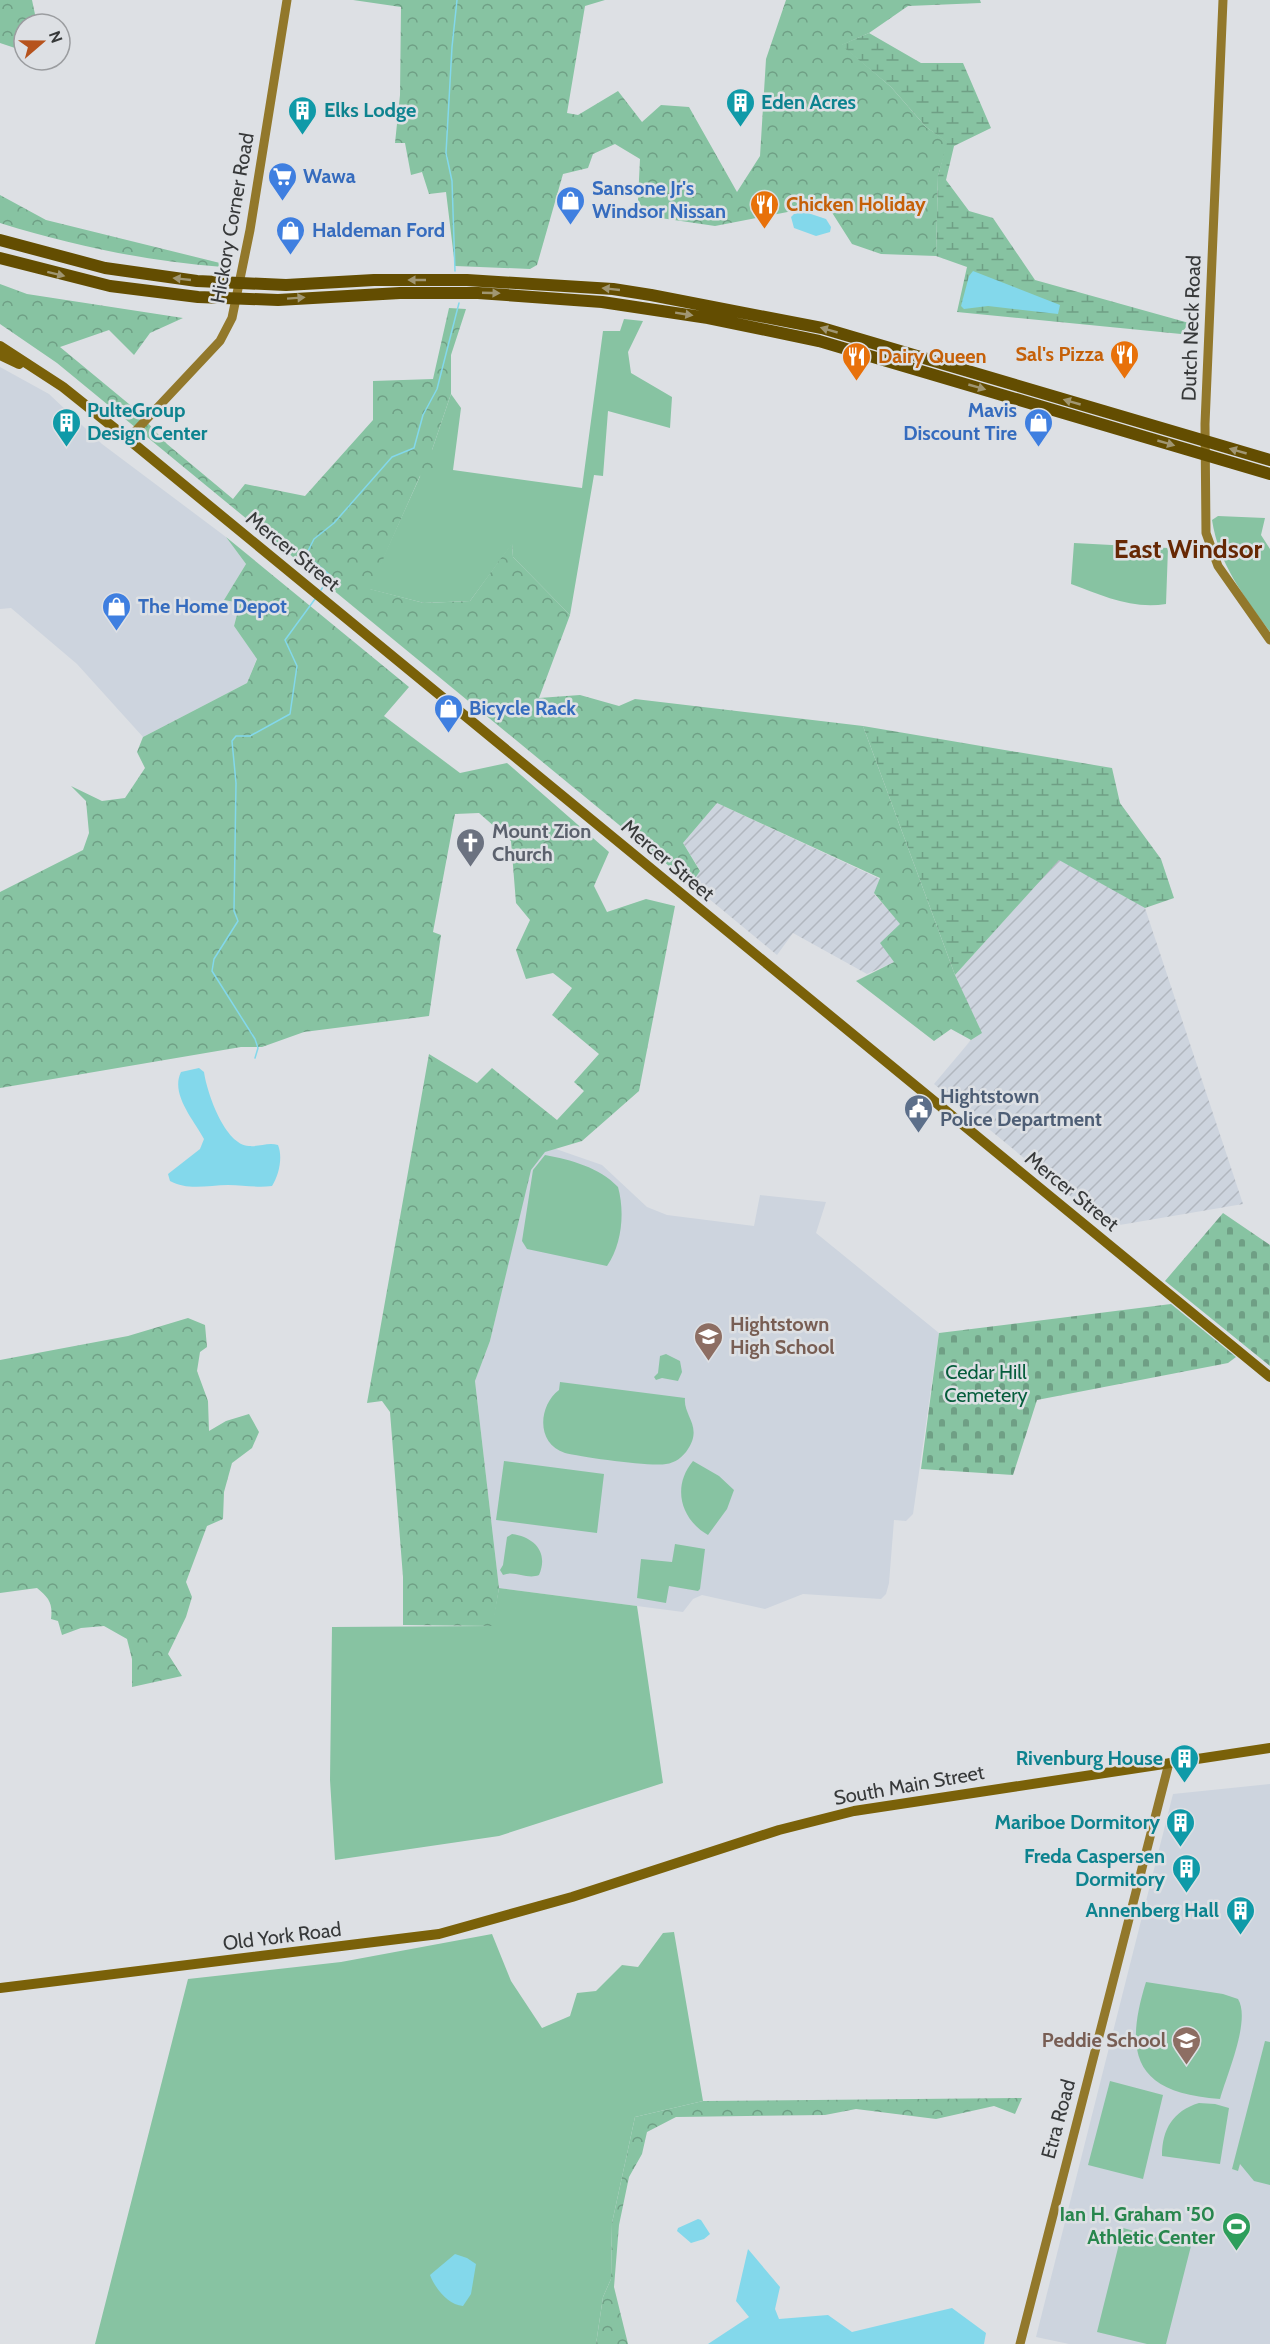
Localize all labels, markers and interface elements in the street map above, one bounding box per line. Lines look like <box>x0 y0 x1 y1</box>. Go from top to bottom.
north arrow <box>12 12 72 72</box>
text: N <box>45 28 66 46</box>
building icon: Eden Acres <box>724 86 756 128</box>
place label: Eden Acres <box>761 90 856 114</box>
building icon: Elks Lodge <box>287 94 319 136</box>
place label: Elks Lodge <box>324 98 416 122</box>
street label: Hickory Corner Road <box>205 131 259 305</box>
supermarket icon: Wawa <box>266 160 298 202</box>
place label: Wawa <box>303 164 356 188</box>
place label: Sansone Jr's Windsor Nissan <box>592 176 726 223</box>
shop icon: Sansone Jr's Windsor Nissan <box>555 184 587 226</box>
restaurant icon: Chicken Holiday <box>749 188 781 230</box>
place label: Chicken Holiday <box>786 192 926 216</box>
shop icon: Haldeman Ford <box>275 214 307 256</box>
place label: Haldeman Ford <box>312 218 445 242</box>
street label: Dutch Neck Road <box>1176 255 1206 401</box>
one-way arrow <box>47 270 65 279</box>
one-way arrow <box>172 274 191 284</box>
one-way arrow <box>407 275 426 285</box>
one-way arrow <box>602 284 621 294</box>
one-way arrow <box>481 289 500 298</box>
one-way arrow <box>286 294 305 303</box>
one-way arrow <box>675 310 694 319</box>
one-way arrow <box>820 325 838 335</box>
restaurant icon: Sal's Pizza <box>1109 338 1141 380</box>
restaurant icon: Dairy Queen <box>841 340 873 382</box>
place label: Sal's Pizza <box>1015 342 1104 366</box>
place label: Dairy Queen <box>878 344 987 368</box>
one-way arrow <box>968 383 986 392</box>
one-way arrow <box>1063 397 1081 406</box>
place label: PulteGroup Design Center <box>87 398 208 445</box>
place label: Mavis Discount Tire <box>903 398 1017 445</box>
building icon: PulteGroup Design Center <box>50 406 82 448</box>
shop icon: Mavis Discount Tire <box>1022 406 1054 448</box>
one-way arrow <box>1157 439 1175 448</box>
one-way arrow <box>1228 446 1246 455</box>
street label: Mercer Street <box>241 506 345 596</box>
district label: East Windsor <box>1114 533 1263 565</box>
shop icon: The Home Depot <box>101 590 133 632</box>
place label: The Home Depot <box>138 594 287 618</box>
shop icon: Bicycle Rack <box>432 692 464 734</box>
place label: Bicycle Rack <box>469 696 576 720</box>
street label: Mercer Street <box>617 814 719 906</box>
place label: Mount Zion Church <box>492 819 591 866</box>
church icon: Mount Zion Church <box>455 826 487 868</box>
place label: Hightstown Police Department <box>940 1084 1102 1131</box>
public building icon: Hightstown Police Department <box>903 1092 935 1134</box>
street label: Mercer Street <box>1020 1146 1124 1236</box>
place label: Hightstown High School <box>730 1312 835 1359</box>
school or university icon: Hightstown High School <box>693 1320 725 1362</box>
park label: Cedar Hill Cemetery <box>944 1360 1028 1407</box>
building icon: Rivenburg House <box>1168 1742 1200 1784</box>
place label: Rivenburg House <box>1016 1746 1163 1770</box>
street label: South Main Street <box>832 1760 986 1810</box>
building icon: Mariboe Dormitory <box>1165 1806 1197 1848</box>
place label: Mariboe Dormitory <box>994 1810 1160 1834</box>
place label: Freda Caspersen Dormitory <box>1024 1844 1165 1891</box>
building icon: Freda Caspersen Dormitory <box>1170 1852 1202 1894</box>
building icon: Annenberg Hall <box>1224 1894 1256 1936</box>
place label: Annenberg Hall <box>1085 1898 1219 1922</box>
street label: Old York Road <box>221 1917 343 1955</box>
school or university icon: Peddie School <box>1171 2024 1203 2066</box>
place label: Peddie School <box>1042 2028 1166 2052</box>
street label: Etra Road <box>1036 2077 1080 2161</box>
place label: Ian H. Graham '50 Athletic Center <box>1060 2202 1215 2249</box>
sports icon: Ian H. Graham '50 Athletic Center <box>1220 2210 1252 2252</box>

